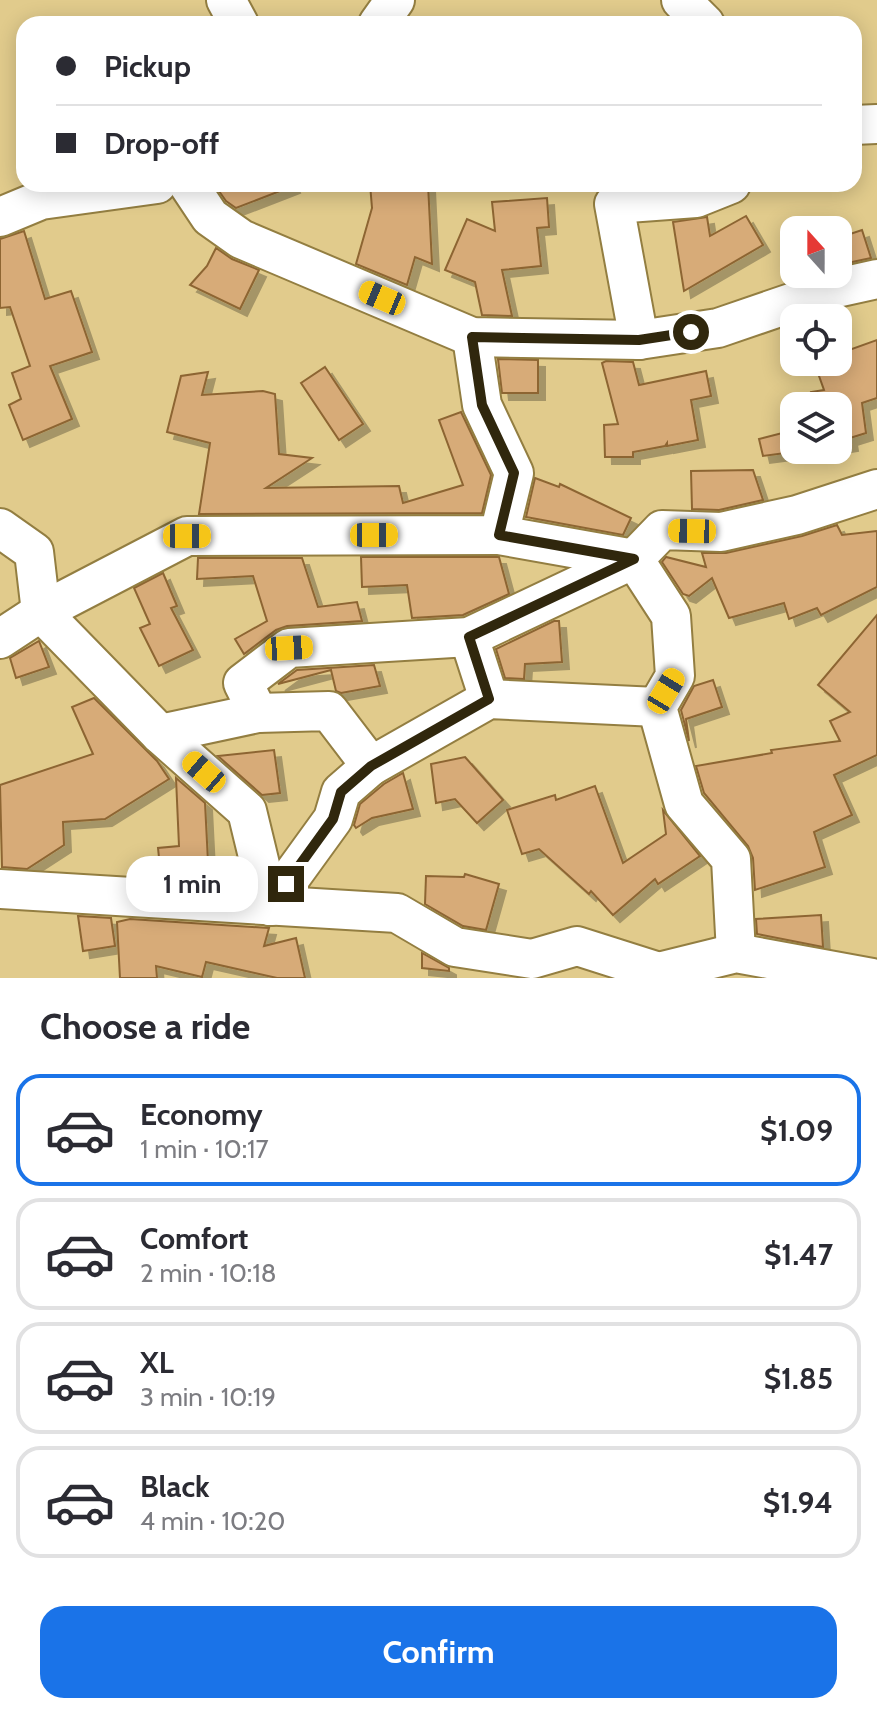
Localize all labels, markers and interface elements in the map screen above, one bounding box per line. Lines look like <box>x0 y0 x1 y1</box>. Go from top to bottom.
text: Pickup <box>104 48 191 85</box>
text: Drop-off <box>104 125 219 162</box>
north arrow <box>780 216 852 288</box>
map controls <box>780 216 852 464</box>
car <box>355 278 409 318</box>
button: locate <box>780 304 852 376</box>
route start <box>673 314 709 350</box>
button: layers <box>780 392 852 464</box>
car <box>668 519 716 543</box>
car <box>350 523 398 547</box>
car <box>163 524 211 548</box>
car <box>264 635 314 661</box>
car <box>643 664 689 718</box>
car <box>178 747 230 797</box>
callout: 1 min <box>126 856 258 912</box>
route end <box>268 866 304 902</box>
text: 1 min <box>163 868 221 900</box>
text: Choose a ride <box>40 1004 250 1048</box>
icon: car <box>44 1094 116 1166</box>
text: Economy <box>140 1096 263 1133</box>
text: $1.09 <box>760 1112 833 1149</box>
text: 1 min · 10:17 <box>140 1133 269 1165</box>
icon: car <box>44 1218 116 1290</box>
text: Comfort <box>140 1220 248 1257</box>
text: $1.47 <box>764 1236 833 1273</box>
text: 2 min · 10:18 <box>140 1257 276 1289</box>
icon: car <box>44 1342 116 1414</box>
text: XL <box>140 1344 174 1381</box>
text: $1.85 <box>764 1360 833 1397</box>
text: 3 min · 10:19 <box>140 1381 276 1413</box>
icon: car <box>44 1466 116 1538</box>
text: Black <box>140 1468 210 1505</box>
text: $1.94 <box>763 1484 833 1521</box>
text: 4 min · 10:20 <box>140 1505 285 1537</box>
button: Confirm <box>40 1606 837 1698</box>

